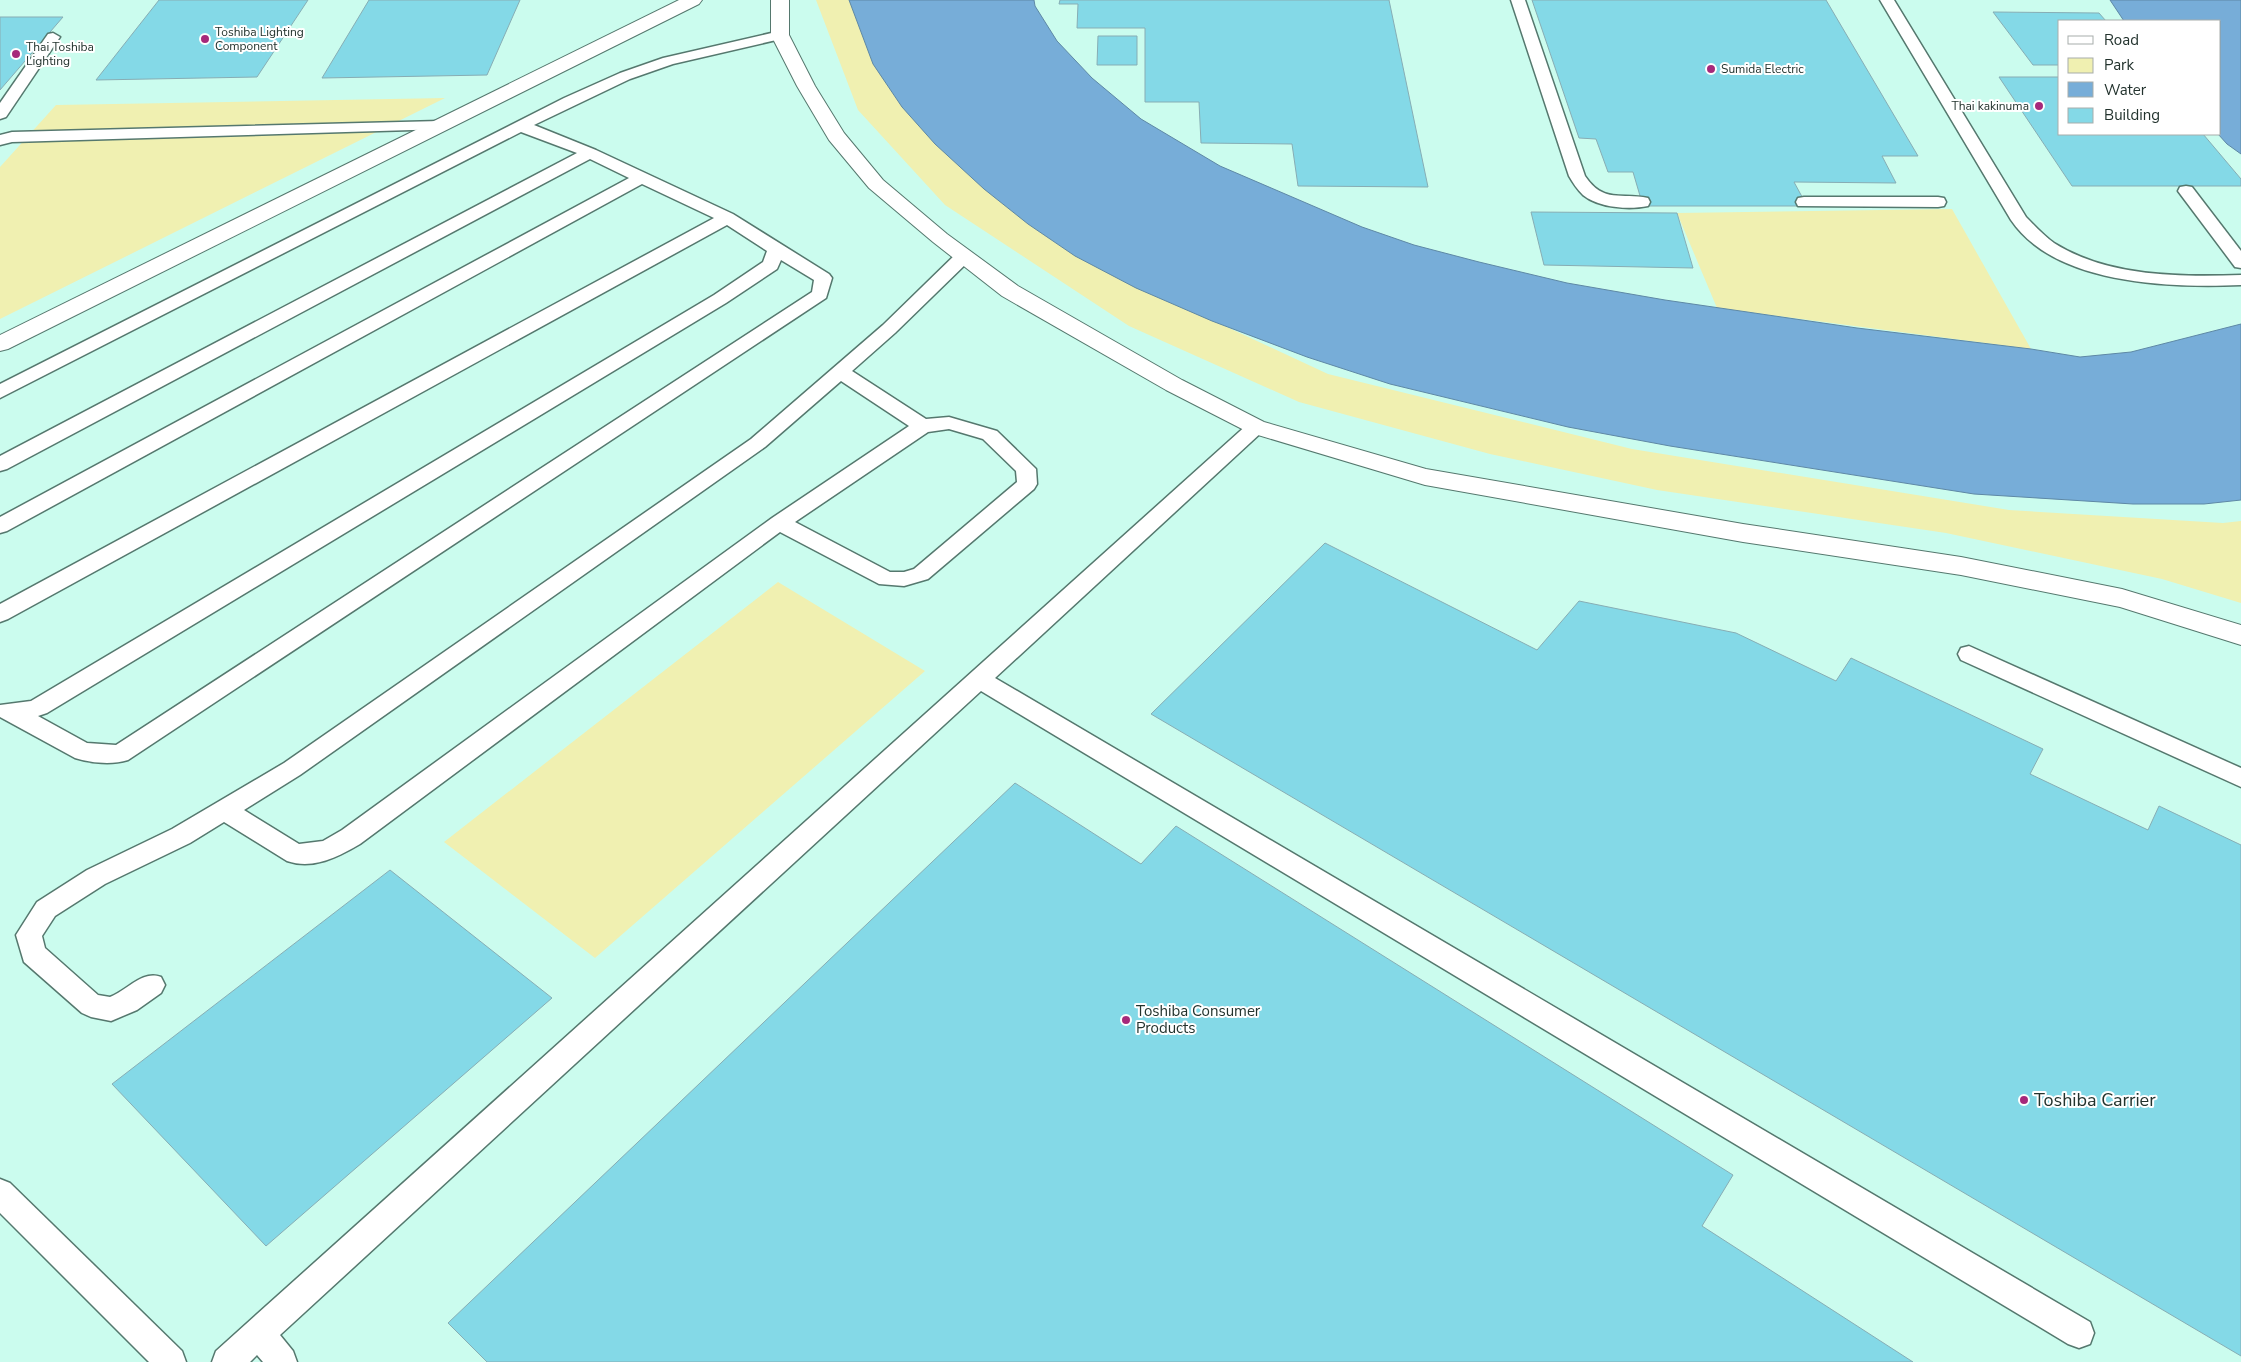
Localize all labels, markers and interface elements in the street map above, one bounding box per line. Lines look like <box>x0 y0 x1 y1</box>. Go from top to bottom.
legend <box>2058 20 2221 135</box>
place label: Toshiba Lighting Component <box>215 24 304 54</box>
text: Road <box>2104 30 2139 50</box>
marker: Toshiba Lighting Component <box>199 33 211 45</box>
place label: Thai Toshiba Lighting <box>26 39 94 69</box>
marker: Thai Toshiba Lighting <box>10 48 22 60</box>
text: Park <box>2104 55 2134 75</box>
place label: Sumida Electric <box>1721 61 1804 77</box>
marker: Sumida Electric <box>1705 63 1717 75</box>
text: Water <box>2104 80 2147 100</box>
place label: Thai kakinuma <box>1951 98 2029 114</box>
marker: Thai kakinuma <box>2033 100 2045 112</box>
text: Building <box>2104 105 2160 125</box>
place label: Toshiba Consumer Products <box>1136 1001 1261 1038</box>
marker: Toshiba Consumer Products <box>1120 1014 1132 1026</box>
place label: Toshiba Carrier <box>2034 1088 2156 1112</box>
marker: Toshiba Carrier <box>2018 1094 2030 1106</box>

